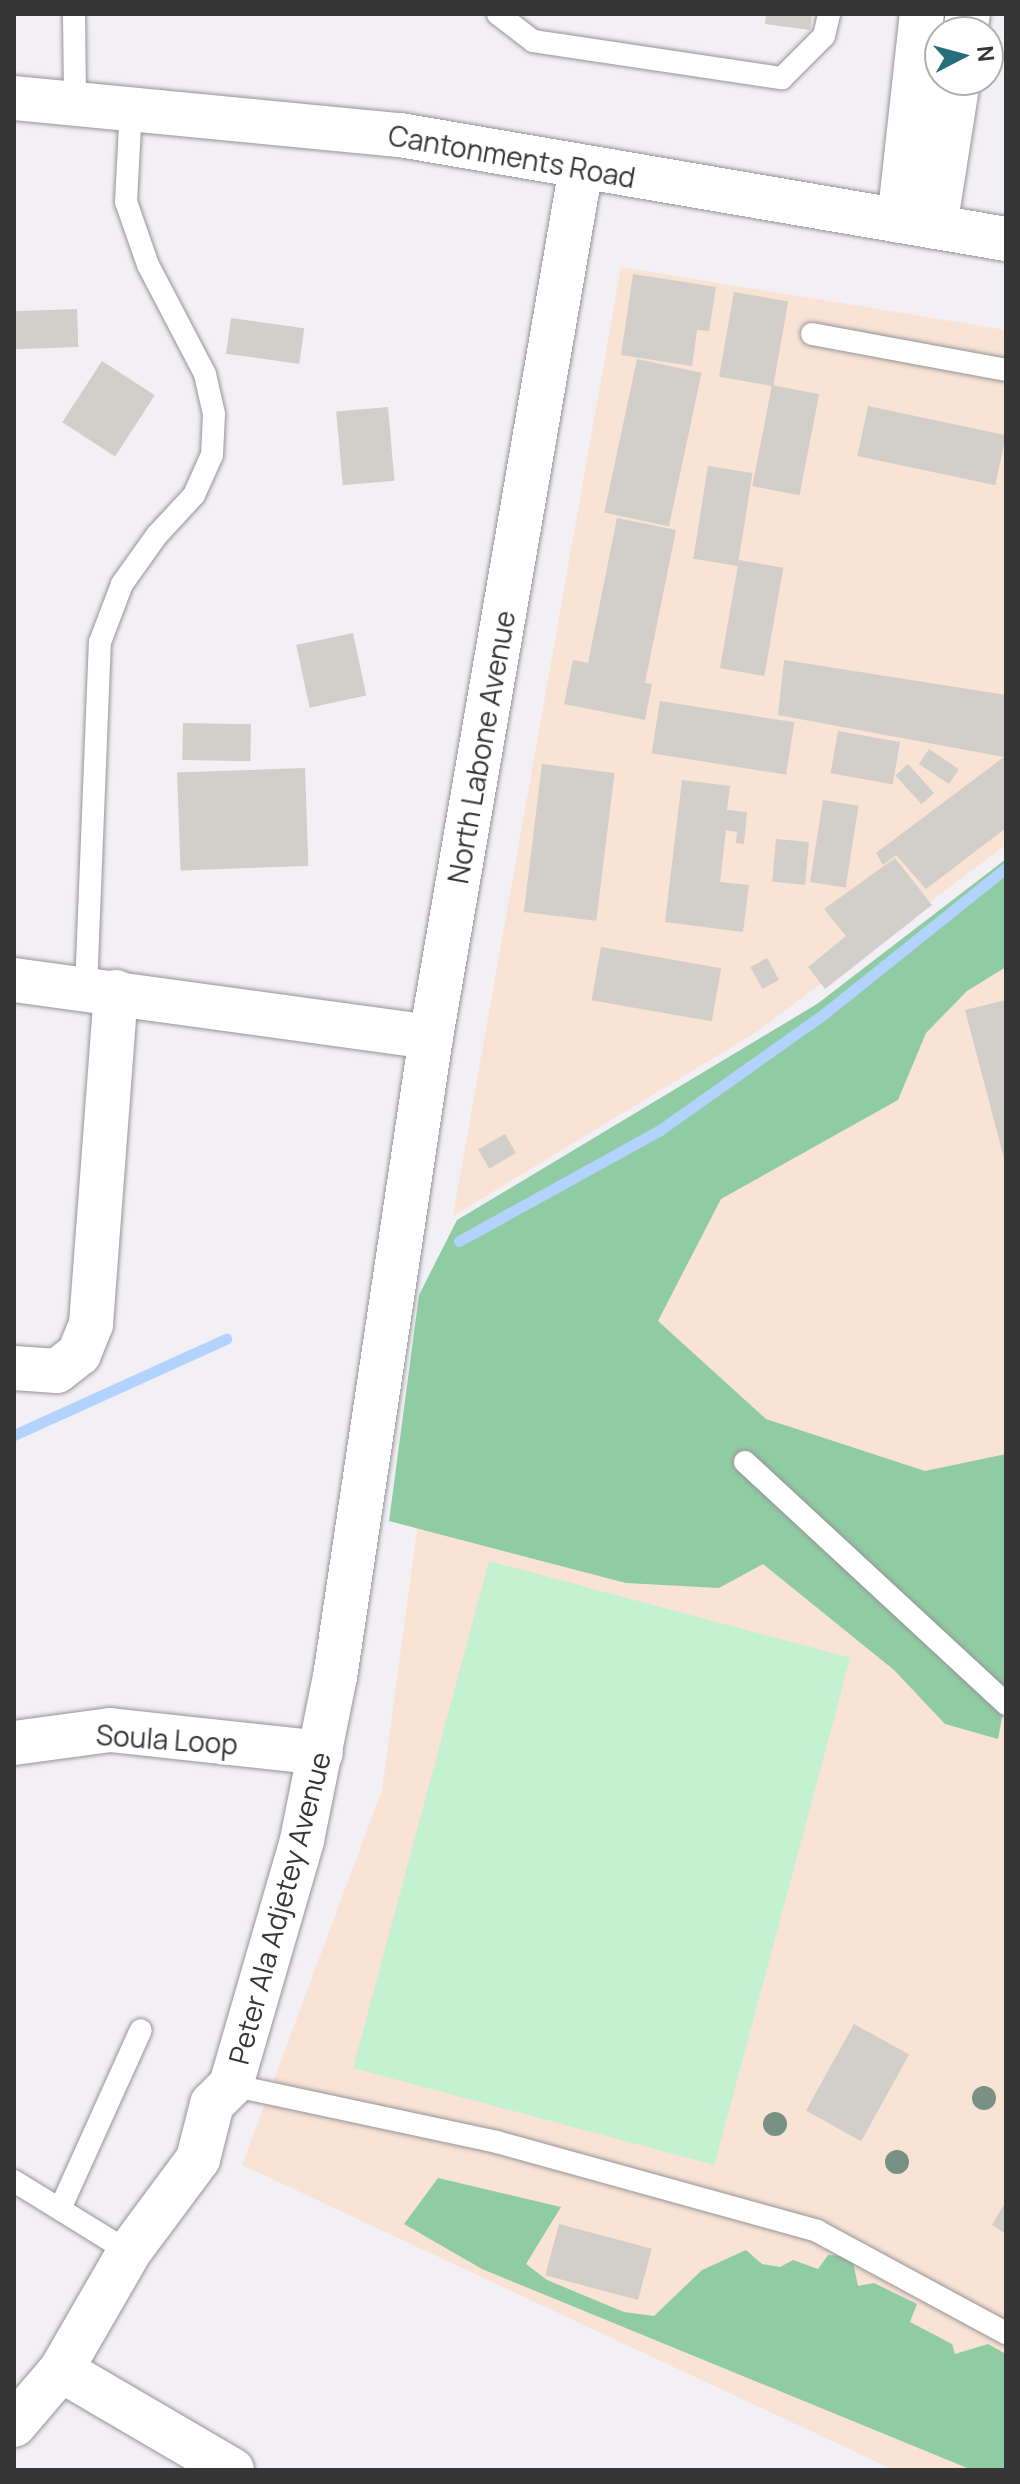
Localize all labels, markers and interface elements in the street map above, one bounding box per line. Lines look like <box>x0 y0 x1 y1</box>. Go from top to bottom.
north arrow <box>924 16 1004 96</box>
text: N <box>970 44 1002 63</box>
street label: Cantonments Road <box>386 118 638 194</box>
street label: North Labone Avenue <box>440 608 522 886</box>
street label: Soula Loop <box>95 1717 239 1761</box>
street label: Peter Ala Adjetey Avenue <box>221 1748 337 2068</box>

